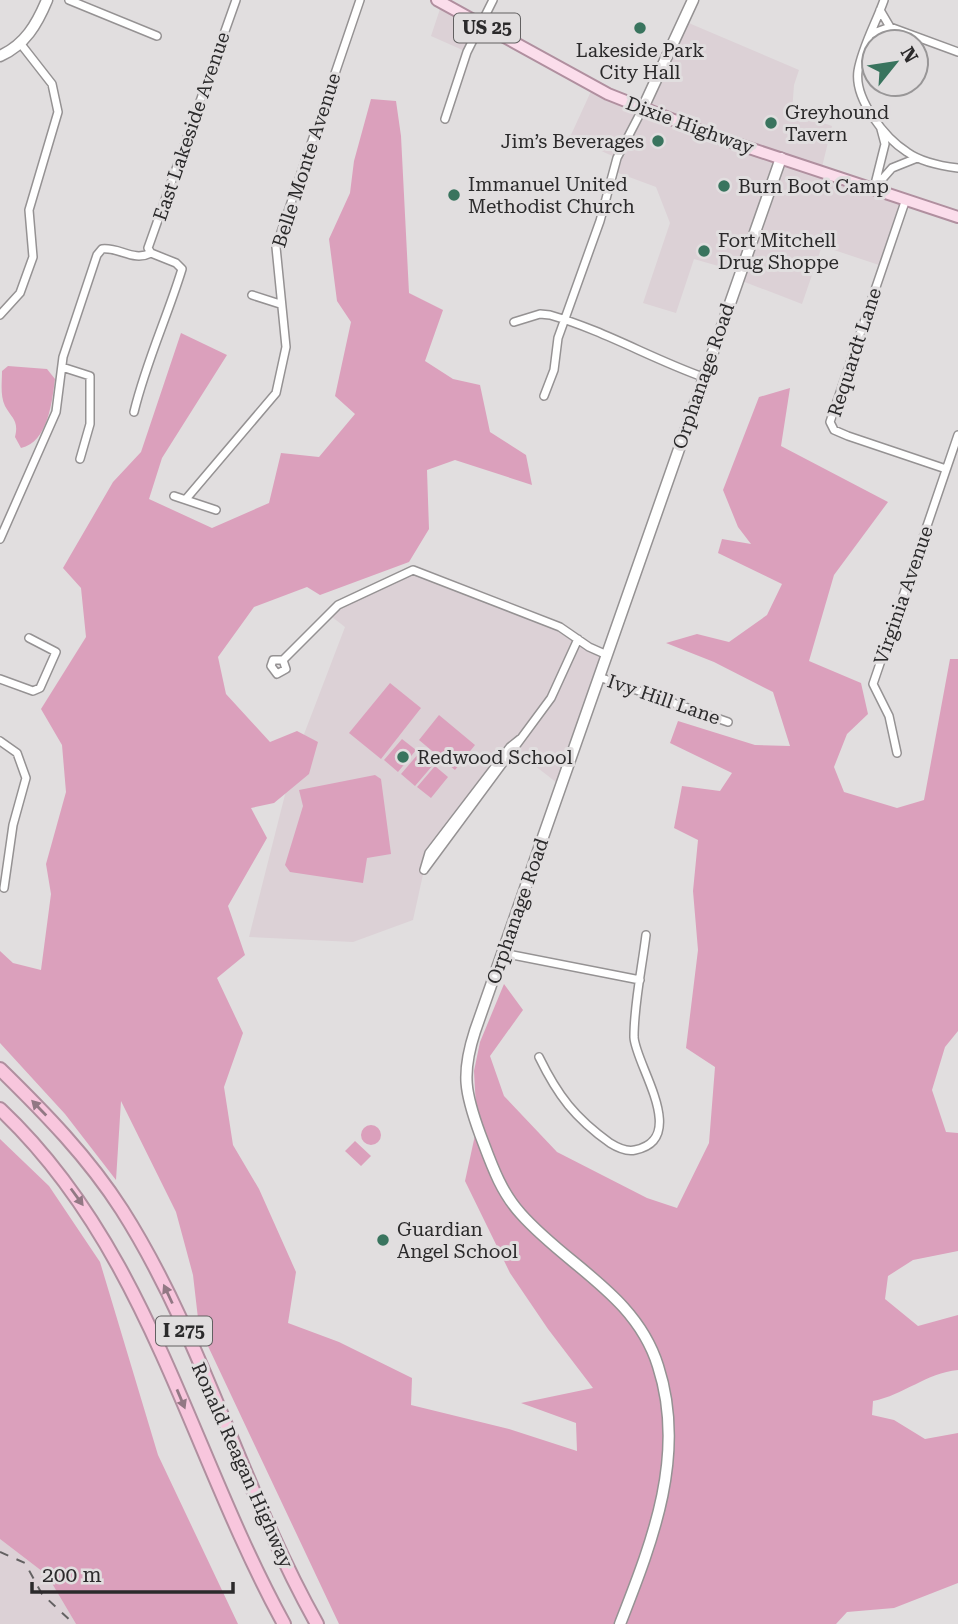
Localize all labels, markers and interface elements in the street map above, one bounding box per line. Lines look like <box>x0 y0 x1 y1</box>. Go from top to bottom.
road number: US 25 <box>454 13 520 42</box>
marker: Lakeside Park City Hall <box>632 20 648 36</box>
north arrow <box>860 28 930 98</box>
street label: East Lakeside Avenue <box>148 29 235 224</box>
place label: Lakeside Park City Hall <box>576 39 704 84</box>
text: N <box>896 43 923 67</box>
street label: Belle Monte Avenue <box>267 70 346 250</box>
street label: Dixie Highway <box>623 92 758 160</box>
place label: Greyhound Tavern <box>785 101 889 146</box>
marker: Greyhound Tavern <box>763 115 779 131</box>
place label: Jim’s Beverages <box>501 130 644 153</box>
marker: Jim’s Beverages <box>650 133 666 149</box>
place label: Immanuel United Methodist Church <box>468 173 635 218</box>
place label: Burn Boot Camp <box>738 175 889 198</box>
marker: Burn Boot Camp <box>716 178 732 194</box>
marker: Immanuel United Methodist Church <box>446 187 462 203</box>
place label: Fort Mitchell Drug Shoppe <box>718 229 839 274</box>
marker: Fort Mitchell Drug Shoppe <box>696 243 712 259</box>
street label: Requardt Lane <box>823 285 886 420</box>
street label: Orphanage Road <box>668 300 739 452</box>
street label: Virginia Avenue <box>869 523 938 668</box>
street label: Ivy Hill Lane <box>604 669 723 730</box>
place label: Redwood School <box>417 746 573 769</box>
marker: Redwood School <box>395 749 411 765</box>
street label: Orphanage Road <box>482 835 553 987</box>
one-way arrow <box>32 1100 48 1117</box>
one-way arrow <box>70 1188 84 1206</box>
place label: Guardian Angel School <box>397 1218 518 1263</box>
marker: Guardian Angel School <box>375 1232 391 1248</box>
one-way arrow <box>162 1284 173 1305</box>
road number: I 275 <box>156 1316 212 1346</box>
street label: Ronald Reagan Highway <box>187 1359 299 1572</box>
one-way arrow <box>175 1389 187 1409</box>
scale bar <box>32 1550 233 1594</box>
text: 200 m <box>42 1563 102 1587</box>

